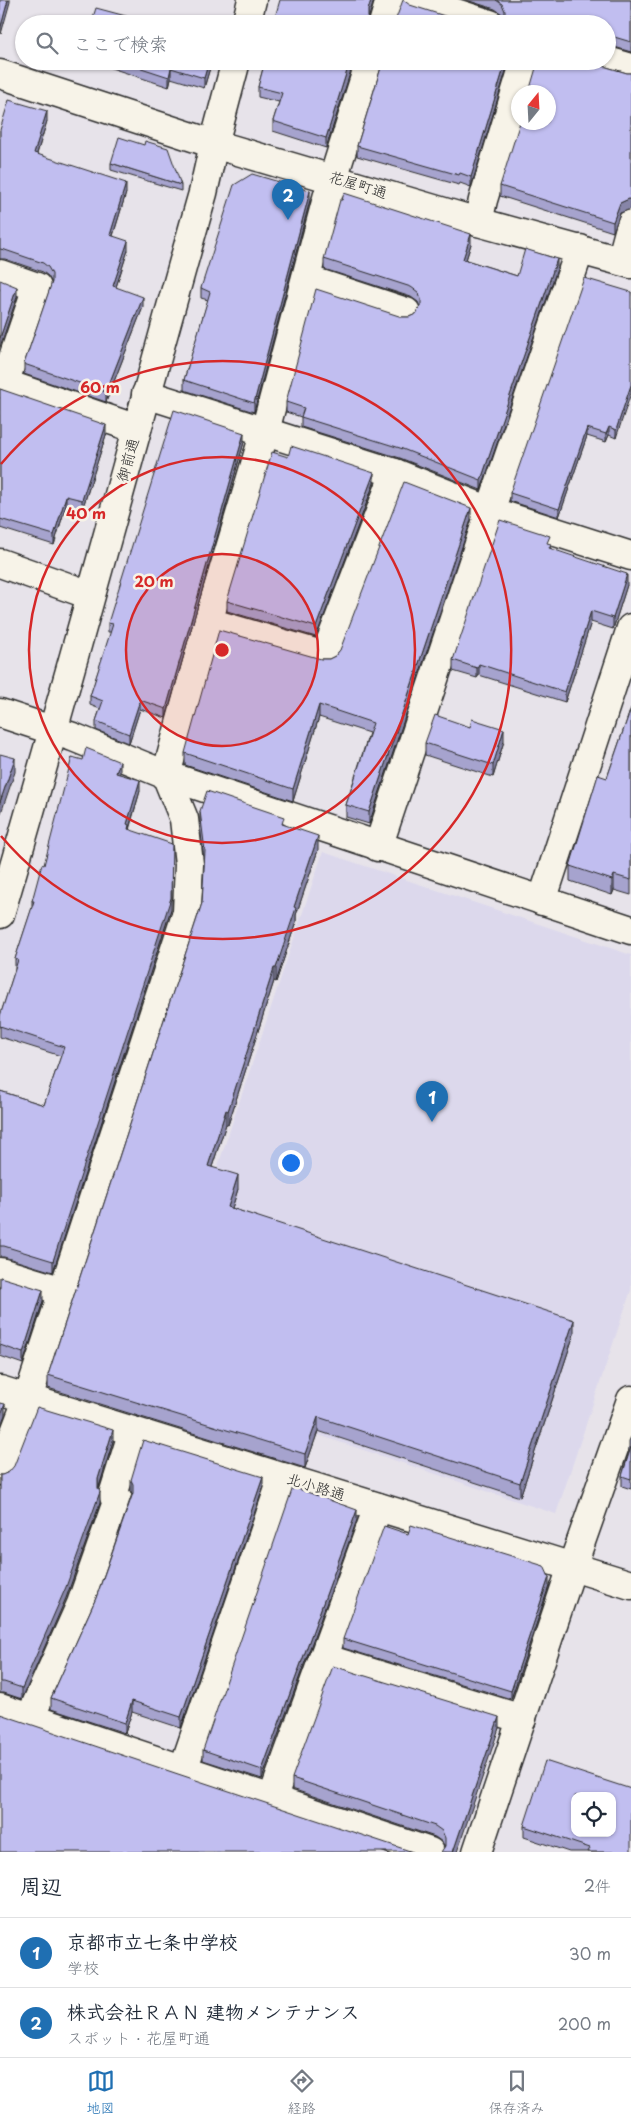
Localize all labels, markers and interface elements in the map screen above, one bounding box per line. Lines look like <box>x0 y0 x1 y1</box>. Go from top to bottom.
search box <box>15 15 616 70</box>
icon: search <box>33 29 61 57</box>
text: ここで検索 <box>73 29 168 57</box>
north arrow <box>511 85 556 130</box>
street label: 花屋町通 <box>326 164 390 203</box>
pin: 2 <box>272 179 304 220</box>
text: 60 m <box>80 375 120 398</box>
street label: 御前通 <box>109 435 144 484</box>
text: 40 m <box>66 501 106 524</box>
text: 20 m <box>135 569 173 592</box>
centre of rings <box>213 641 231 659</box>
pin: 1 <box>416 1081 448 1122</box>
your location <box>278 1150 304 1176</box>
street label: 北小路通 <box>284 1466 348 1505</box>
map controls <box>571 1792 616 1837</box>
button: locate <box>571 1792 616 1837</box>
text: 周辺 <box>20 1869 62 1901</box>
text: 2件 <box>584 1873 611 1897</box>
text: 京都市立七条中学校 <box>67 1927 238 1955</box>
text: 1 <box>32 1941 40 1965</box>
text: 30 m <box>569 1941 611 1965</box>
text: 学校 <box>67 1955 99 1979</box>
text: 株式会社ＲＡＮ 建物メンテナンス <box>67 1997 360 2025</box>
text: 2 <box>30 2011 42 2035</box>
text: 200 m <box>558 2011 611 2035</box>
text: スポット · 花屋町通 <box>67 2025 210 2049</box>
tab: 地図 <box>87 2067 115 2118</box>
tab: 経路 <box>288 2067 316 2118</box>
tab: 保存済み <box>489 2067 545 2118</box>

